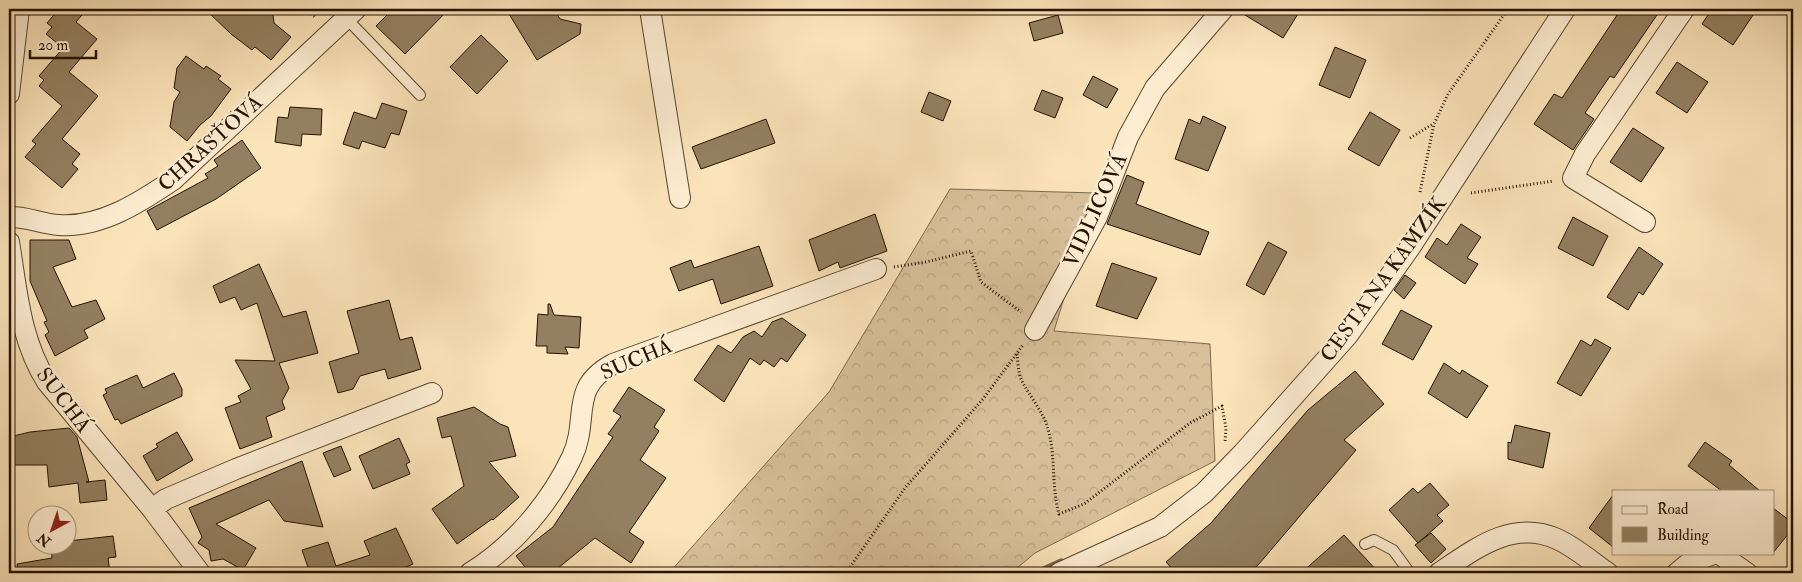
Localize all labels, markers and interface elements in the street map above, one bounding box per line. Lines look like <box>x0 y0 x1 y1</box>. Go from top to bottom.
scale bar <box>30 28 96 60</box>
text: 20 m <box>38 36 68 55</box>
street label: CHRASŤOVÁ <box>152 89 268 198</box>
street label: VIDLICOVÁ <box>1057 149 1134 272</box>
street label: CESTA NA KAMZÍK <box>1314 191 1453 367</box>
street label: SUCHÁ <box>596 332 676 387</box>
street label: SUCHÁ <box>30 362 97 438</box>
legend <box>1612 490 1774 554</box>
text: Road <box>1657 500 1689 519</box>
north arrow <box>28 504 78 554</box>
text: Building <box>1657 526 1709 545</box>
text: N <box>33 529 55 551</box>

